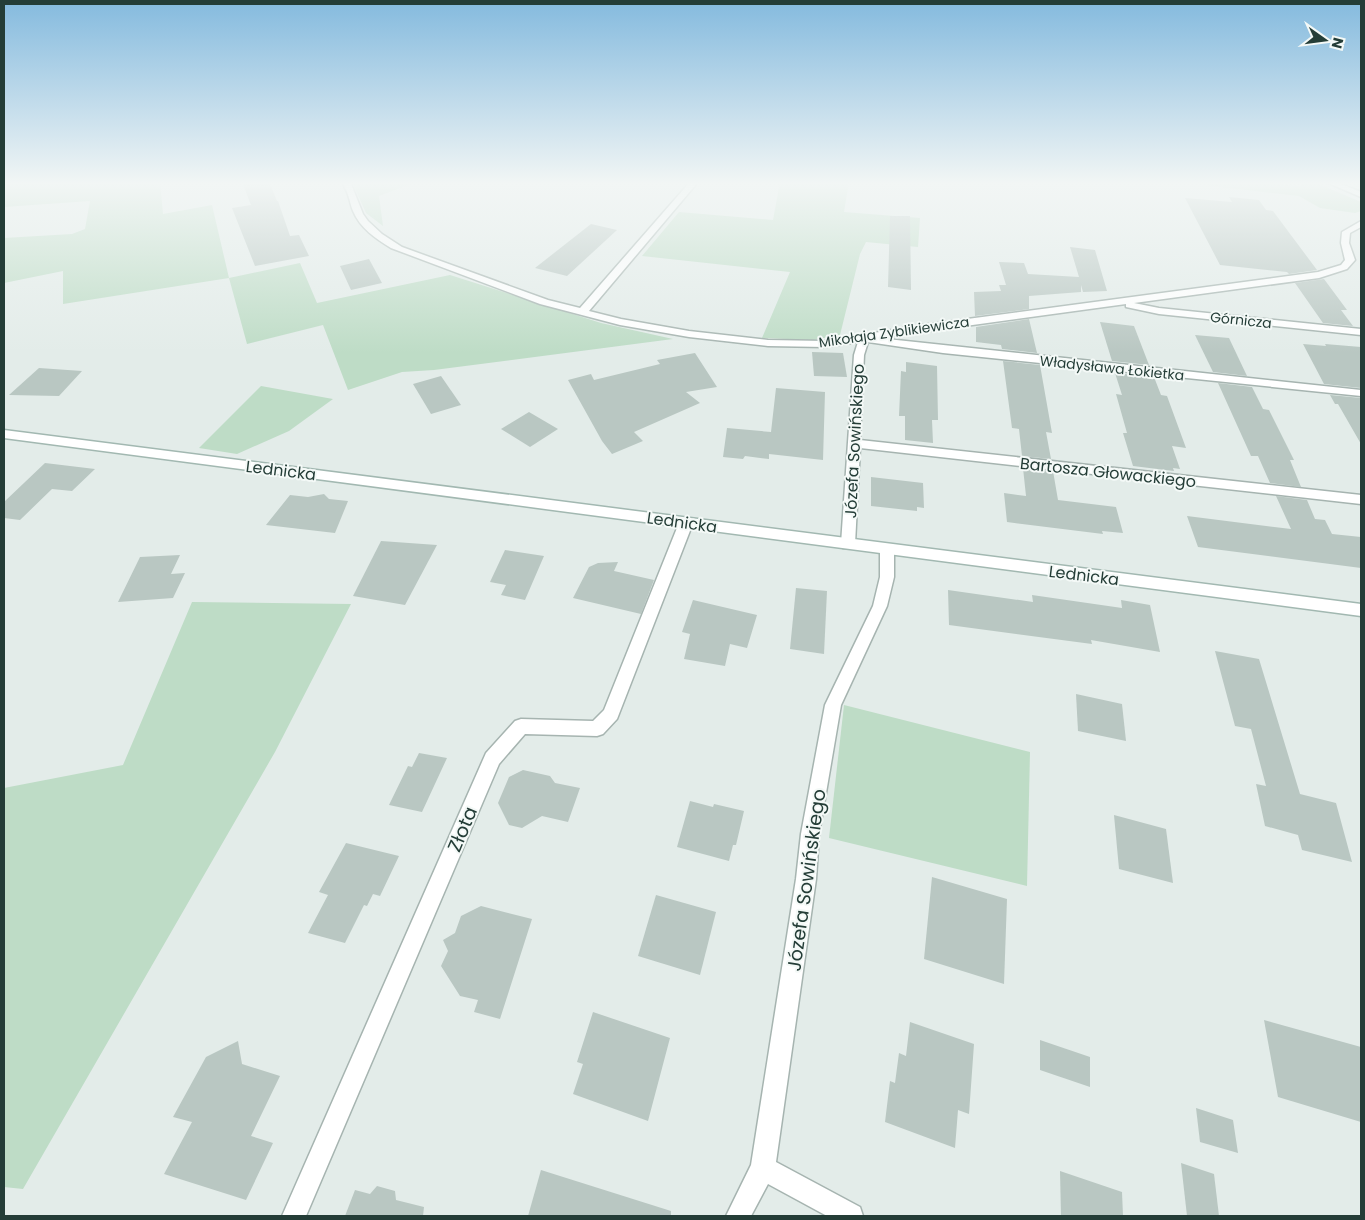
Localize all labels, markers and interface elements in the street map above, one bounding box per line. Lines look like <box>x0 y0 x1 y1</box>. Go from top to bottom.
north arrow <box>1300 15 1350 65</box>
text: N <box>1327 36 1349 51</box>
street label: Górnicza <box>1209 307 1273 333</box>
street label: Mikołaja Zyblikiewicza <box>817 312 971 352</box>
street label: Władysława Łokietka <box>1039 350 1185 386</box>
street label: Józefa Sowińskiego <box>839 363 870 519</box>
street label: Bartosza Głowackiego <box>1019 452 1197 493</box>
street label: Lednicka <box>245 455 317 486</box>
street label: Lednicka <box>645 506 718 539</box>
street label: Lednicka <box>1048 560 1120 591</box>
street label: Józefa Sowińskiego <box>780 787 833 973</box>
street label: Złota <box>441 802 484 856</box>

